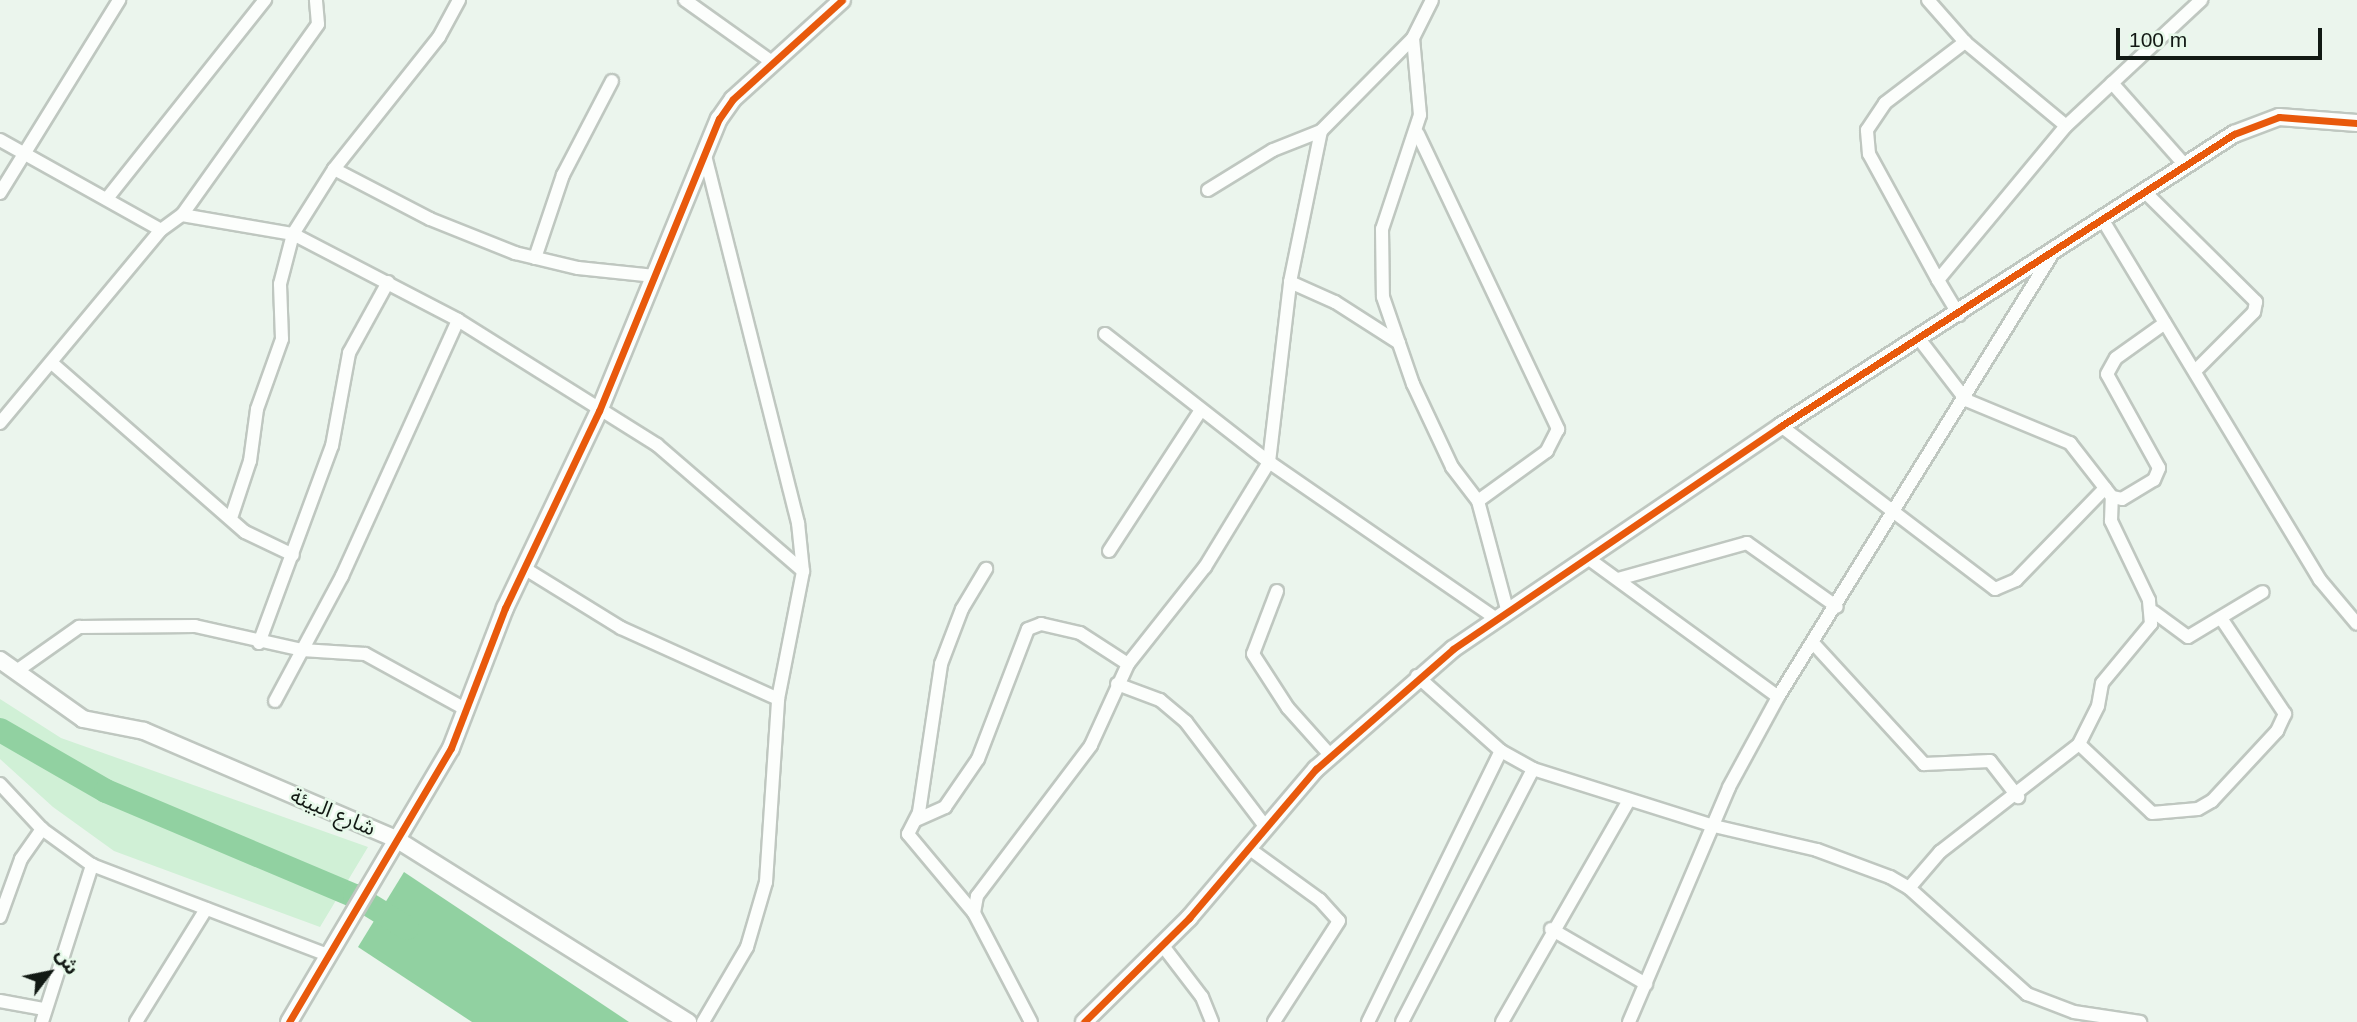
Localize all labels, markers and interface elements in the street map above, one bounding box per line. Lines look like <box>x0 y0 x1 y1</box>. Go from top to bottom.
scale bar <box>2119 14 2326 58</box>
text: 100 m <box>2129 28 2187 51</box>
street label: شارع البيئة <box>287 783 379 841</box>
north arrow <box>14 938 84 1008</box>
text: ش <box>51 945 83 978</box>

